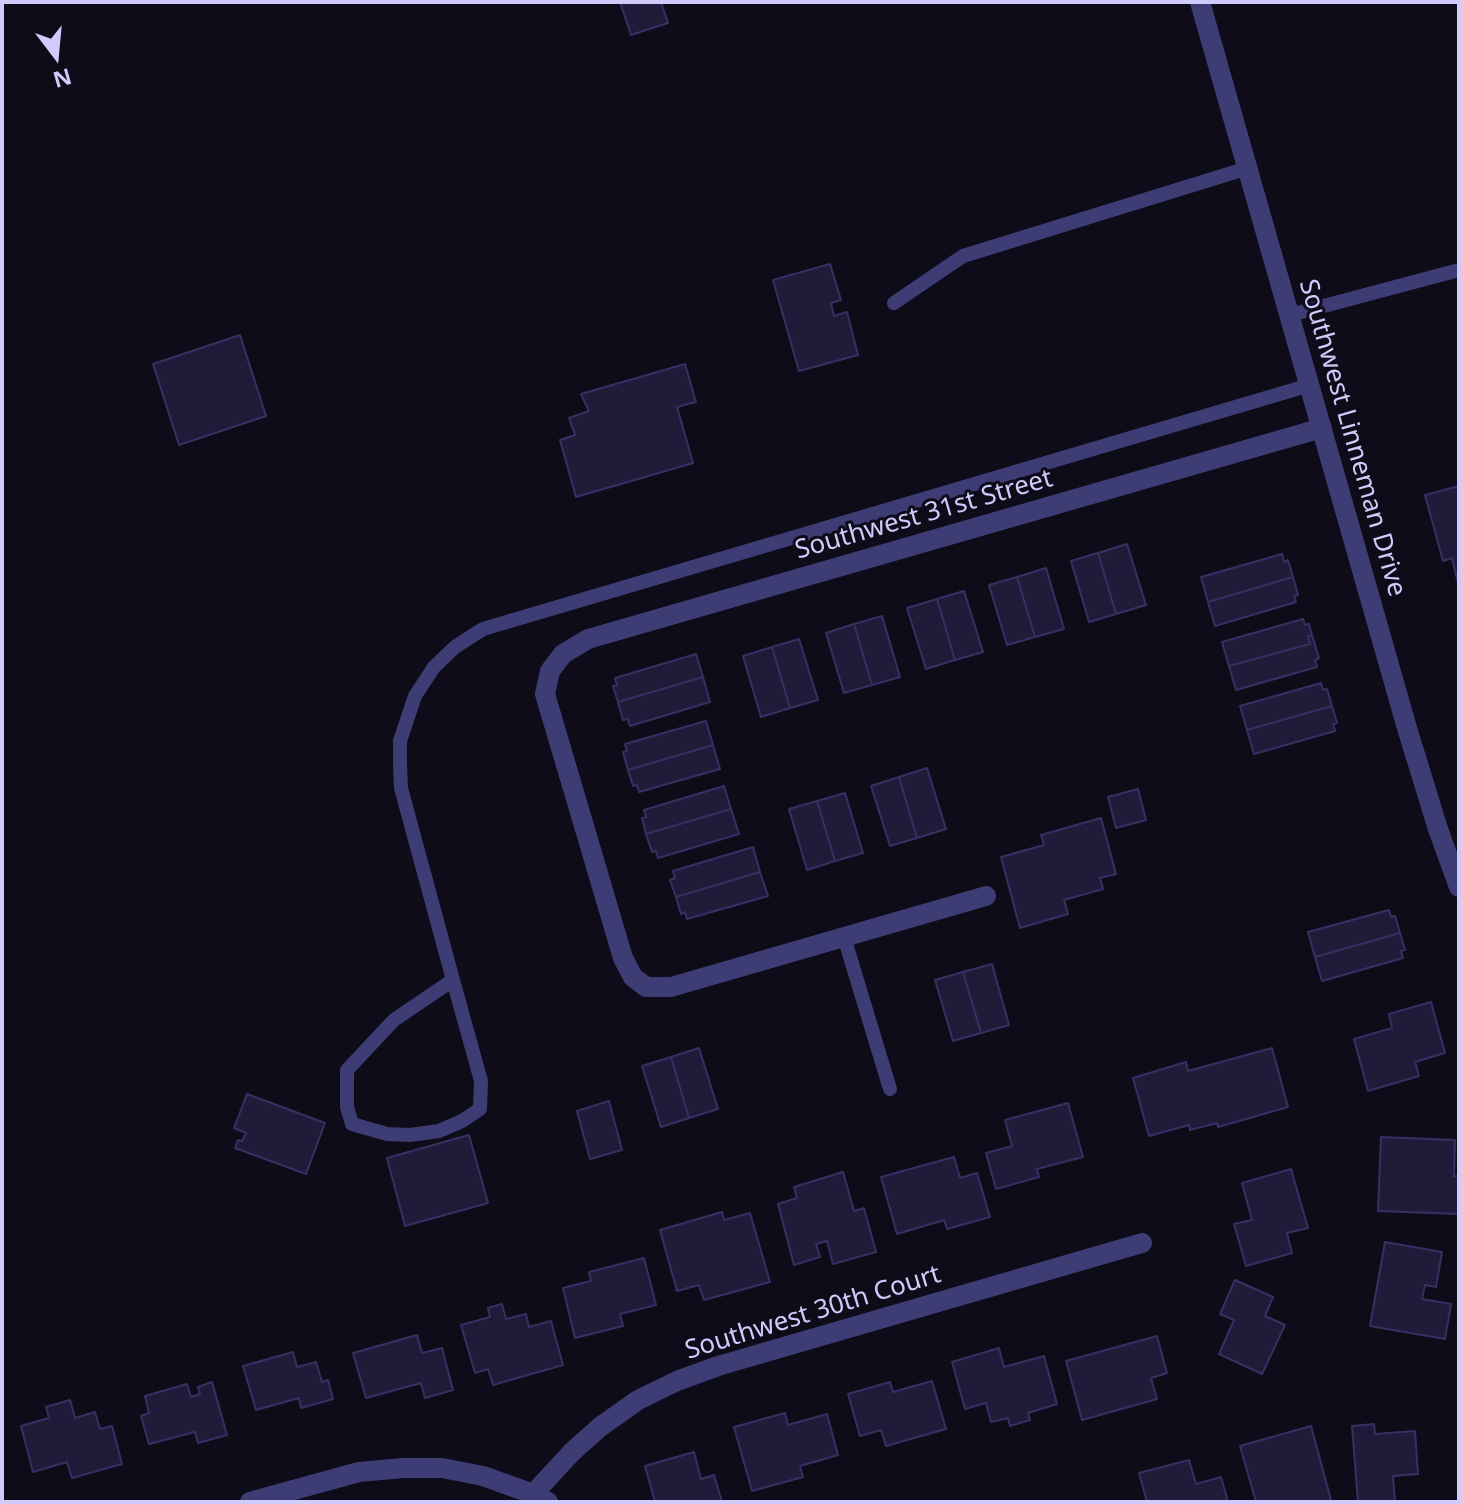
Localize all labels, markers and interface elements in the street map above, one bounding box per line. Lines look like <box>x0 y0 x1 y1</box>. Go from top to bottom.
north arrow <box>16 16 96 96</box>
text: N <box>50 62 75 96</box>
street label: Southwest Linneman Drive <box>1292 276 1412 600</box>
street label: Southwest 31st Street <box>792 463 1056 567</box>
street label: Southwest 30th Court <box>681 1259 945 1367</box>

